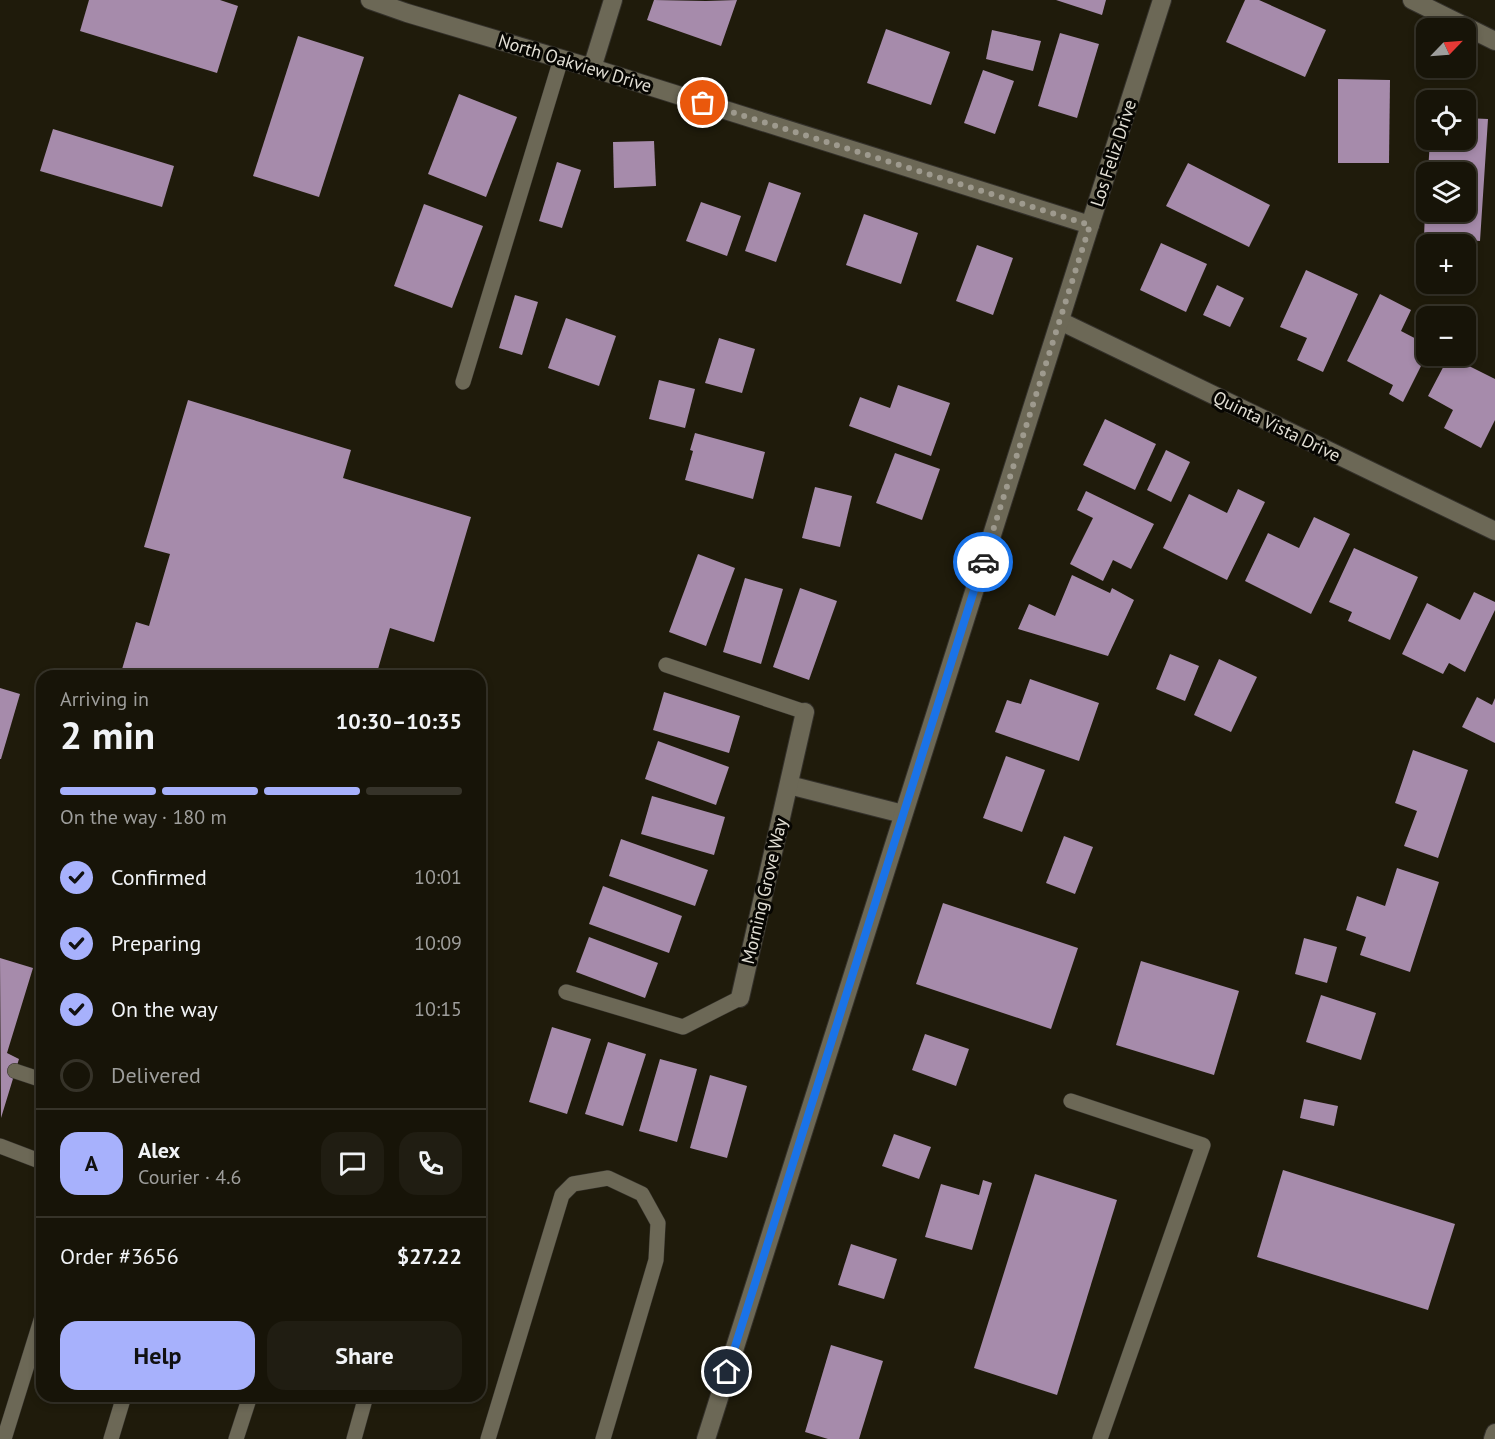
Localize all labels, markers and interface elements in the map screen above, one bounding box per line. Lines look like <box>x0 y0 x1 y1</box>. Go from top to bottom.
north arrow <box>1416 18 1476 78</box>
map controls <box>1416 18 1476 366</box>
street label: North Oakview Drive <box>495 29 655 97</box>
pin <box>677 77 728 128</box>
icon: bag <box>686 86 719 119</box>
button: locate <box>1416 90 1476 150</box>
street label: Los Feliz Drive <box>1085 96 1141 210</box>
button: layers <box>1416 162 1476 222</box>
button: + <box>1416 234 1476 294</box>
button: − <box>1416 306 1476 366</box>
street label: Quinta Vista Drive <box>1210 385 1344 467</box>
courier <box>953 532 1013 592</box>
icon: car <box>967 546 1000 579</box>
text: Arriving in <box>60 686 149 712</box>
text: 10:30–10:35 <box>336 707 462 735</box>
text: 2 min <box>60 709 155 760</box>
text: On the way · 180 m <box>60 804 227 830</box>
street label: Morning Grove Way <box>736 815 792 966</box>
icon: check <box>60 861 93 894</box>
text: Confirmed <box>111 863 207 891</box>
text: 10:01 <box>414 864 462 890</box>
icon: check <box>60 927 93 960</box>
text: Preparing <box>111 929 201 957</box>
text: 10:09 <box>414 930 462 956</box>
icon: check <box>60 993 93 1026</box>
text: On the way <box>111 995 218 1023</box>
text: 10:15 <box>414 996 462 1022</box>
text: Delivered <box>111 1061 201 1089</box>
button: chat <box>321 1132 384 1195</box>
button: phone <box>399 1132 462 1195</box>
text: Alex <box>138 1136 180 1164</box>
text: A <box>85 1149 98 1177</box>
text: Courier · 4.6 <box>138 1164 241 1190</box>
text: Order #3656 <box>60 1242 179 1270</box>
text: $27.22 <box>397 1242 462 1270</box>
button: Help <box>60 1321 255 1390</box>
button: Share <box>267 1321 462 1390</box>
pin <box>701 1346 752 1397</box>
icon: home <box>710 1355 743 1388</box>

